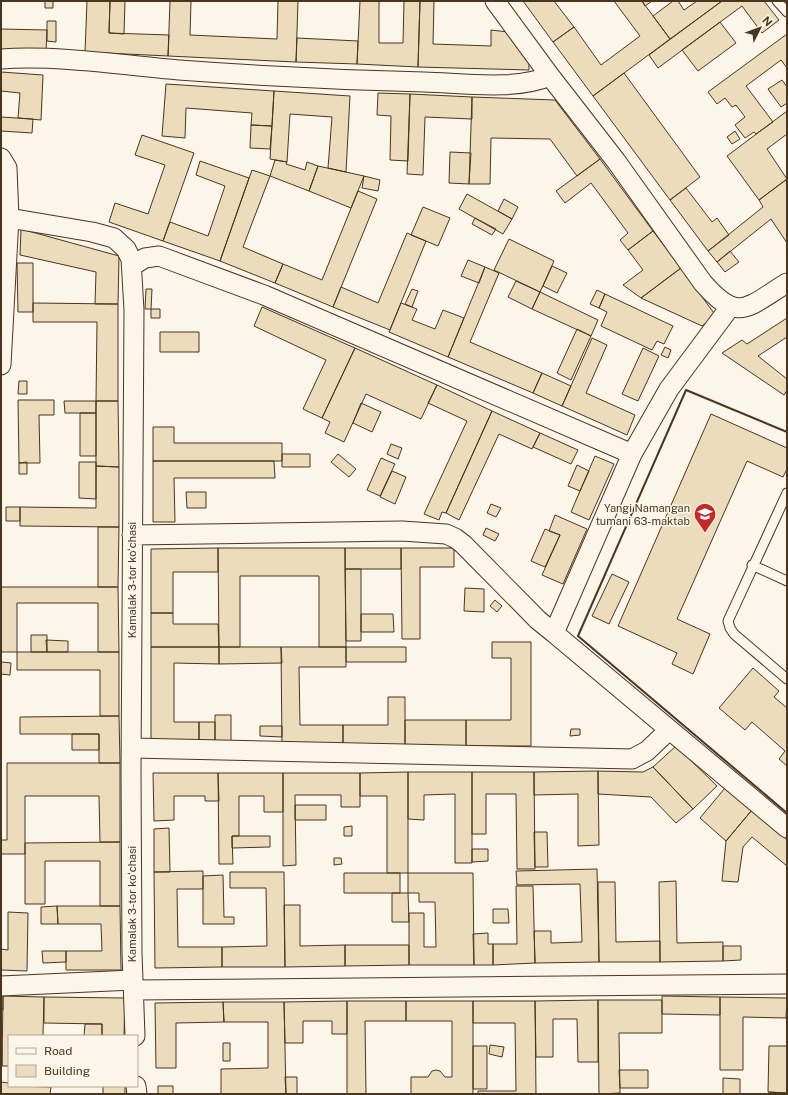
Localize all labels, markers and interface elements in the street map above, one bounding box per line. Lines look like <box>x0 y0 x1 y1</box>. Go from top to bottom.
north arrow <box>740 8 780 48</box>
text: N <box>760 14 775 29</box>
school or university icon: Yangi Namangan tumani 63-maktab <box>692 501 718 534</box>
place label: Yangi Namangan tumani 63-maktab <box>596 502 690 527</box>
street label: Kamalak 3-tor koʻchasi <box>126 522 138 638</box>
street label: Kamalak 3-tor koʻchasi <box>126 846 138 962</box>
legend <box>8 1035 138 1087</box>
text: Road <box>44 1044 72 1058</box>
text: Building <box>44 1064 90 1078</box>

